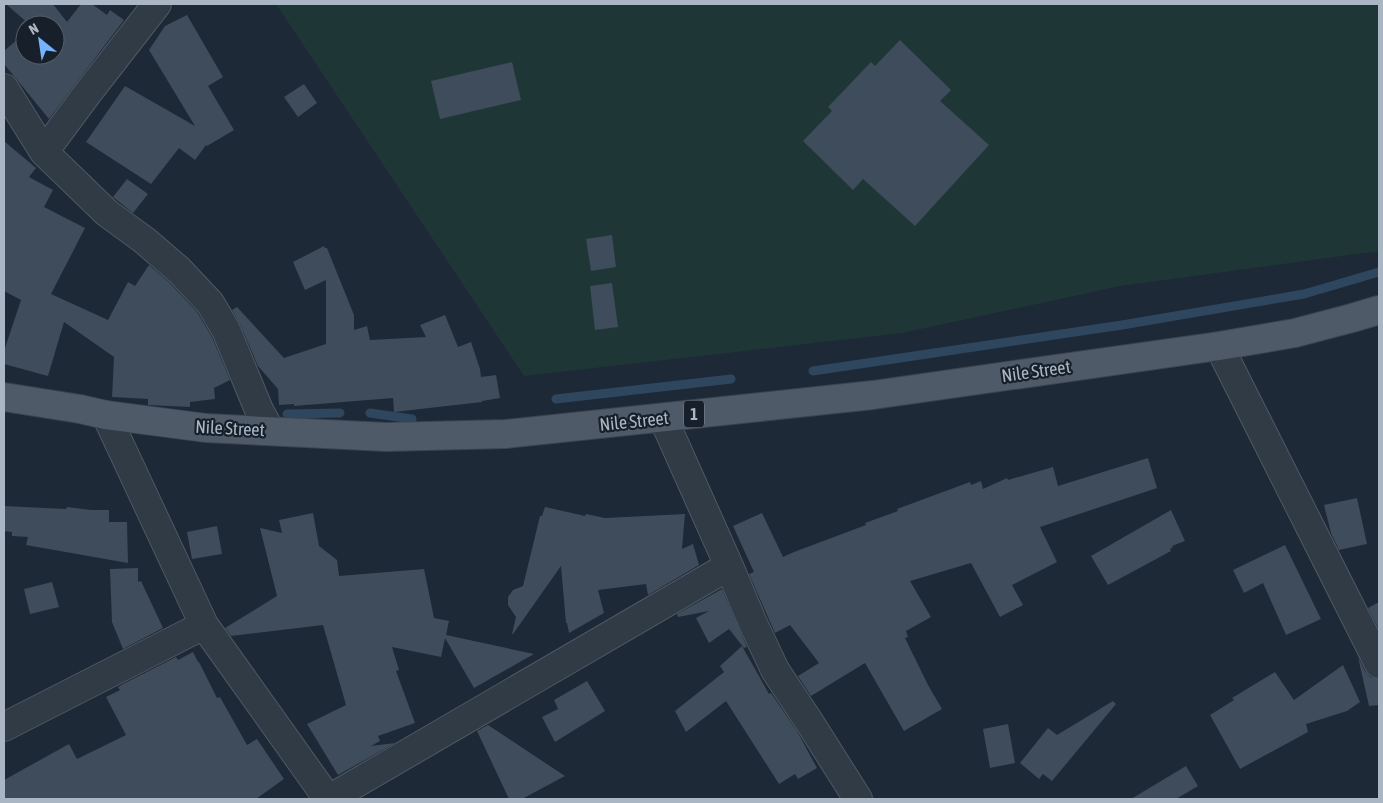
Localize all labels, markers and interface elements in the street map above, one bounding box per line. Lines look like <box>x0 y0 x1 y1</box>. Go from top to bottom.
north arrow <box>15 15 65 65</box>
text: N <box>26 20 41 38</box>
street label: Nile Street <box>1000 356 1072 386</box>
road number: 1 <box>684 400 704 428</box>
street label: Nile Street <box>598 407 670 435</box>
street label: Nile Street <box>195 416 265 440</box>

